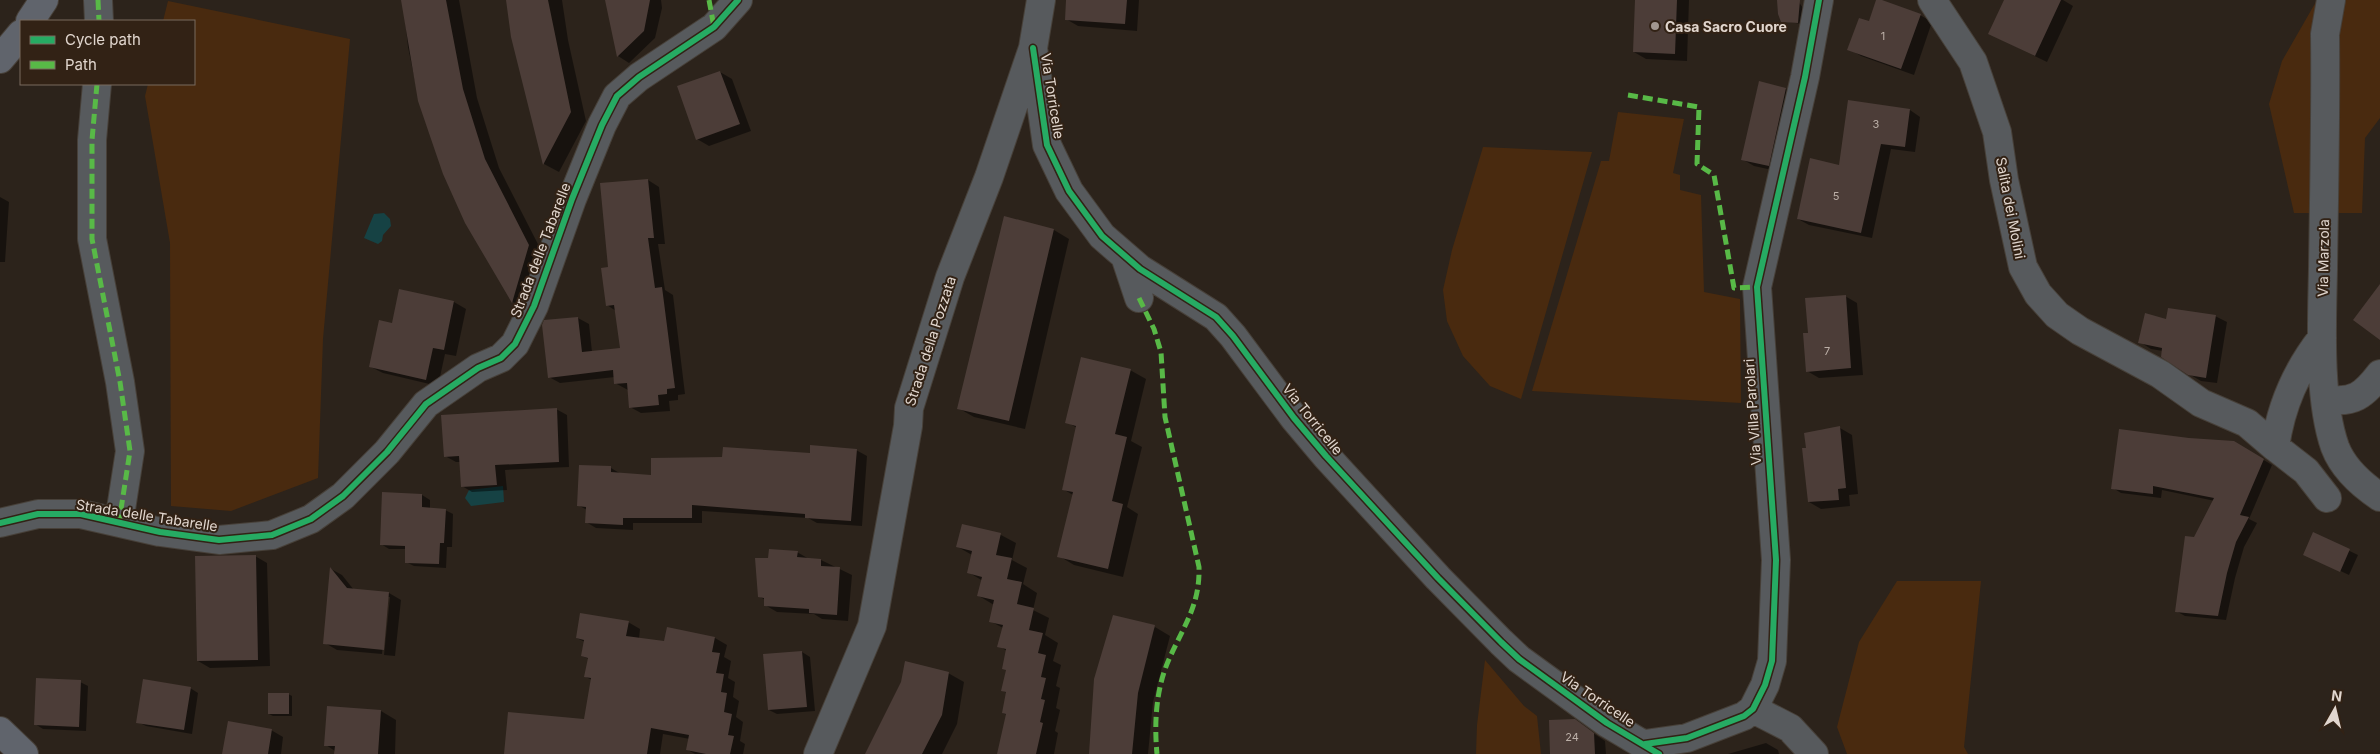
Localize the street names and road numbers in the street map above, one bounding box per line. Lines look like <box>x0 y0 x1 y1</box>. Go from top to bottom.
street label: Via Torricelle <box>1038 52 1068 140</box>
street label: Salita dei Molini <box>1993 156 2029 260</box>
street label: Strada delle Tabarelle <box>506 180 574 320</box>
street label: Via Marzola <box>2314 219 2332 297</box>
street label: Strada della Pozzata <box>901 274 959 408</box>
street label: Via Villa Parolari <box>1740 358 1764 466</box>
street label: Via Torricelle <box>1279 380 1347 458</box>
street label: Strada delle Tabarelle <box>75 495 219 535</box>
street label: Via Torricelle <box>1557 668 1639 730</box>

